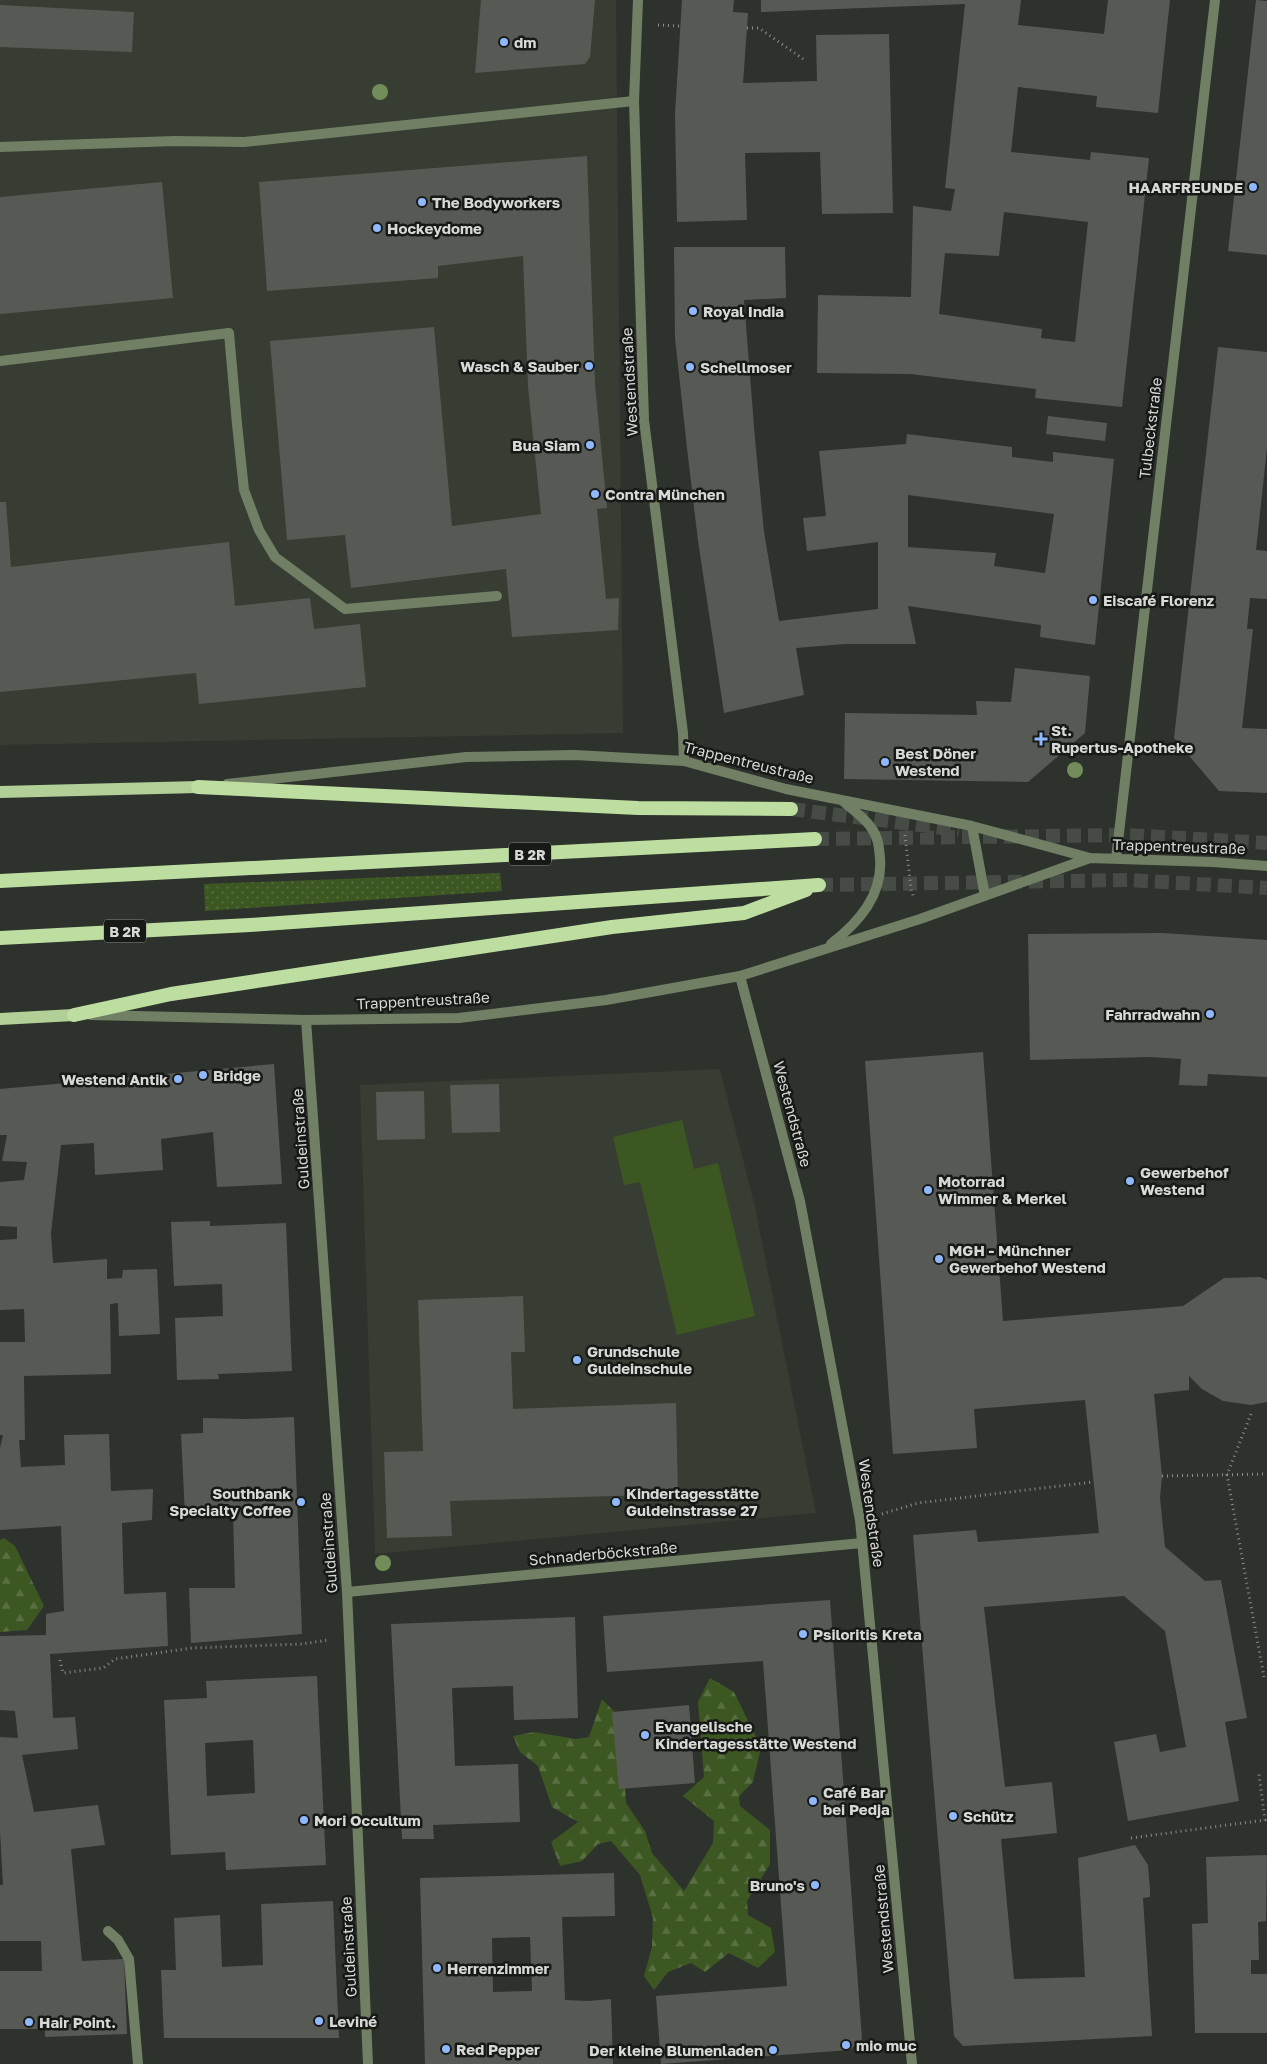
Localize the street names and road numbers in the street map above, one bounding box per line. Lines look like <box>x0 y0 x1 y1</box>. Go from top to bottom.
street label: Westendstraße <box>617 327 641 437</box>
street label: Tulbeckstraße <box>1135 376 1165 480</box>
street label: Trappentreustraße <box>682 737 816 787</box>
street label: Trappentreustraße <box>1112 835 1246 857</box>
road number: B 2R <box>509 842 551 866</box>
road number: B 2R <box>104 919 146 942</box>
street label: Trappentreustraße <box>356 988 490 1012</box>
street label: Westendstraße <box>770 1059 816 1169</box>
street label: Guldeinstraße <box>287 1088 313 1190</box>
street label: Westendstraße <box>855 1458 889 1569</box>
street label: Guldeinstraße <box>315 1492 341 1594</box>
street label: Schnaderböckstraße <box>528 1538 678 1568</box>
street label: Westendstraße <box>869 1864 897 1974</box>
street label: Guldeinstraße <box>336 1896 360 1998</box>

